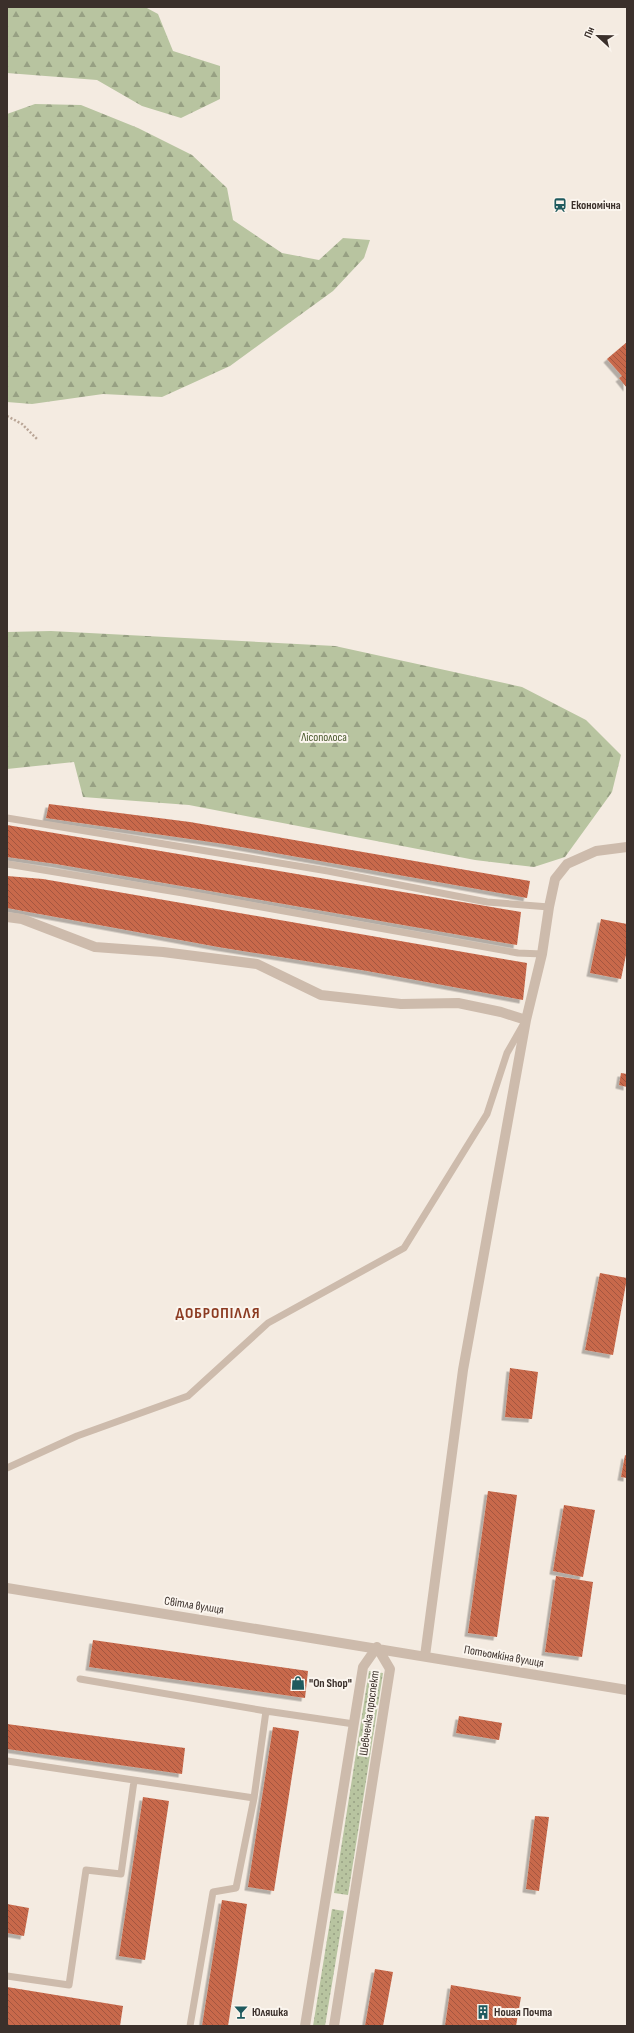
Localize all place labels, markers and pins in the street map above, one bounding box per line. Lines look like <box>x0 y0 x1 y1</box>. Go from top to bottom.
station icon: Економічна <box>552 197 568 213</box>
place label: Економічна <box>571 198 621 213</box>
shop icon: "On Shop" <box>290 1675 306 1691</box>
place label: "On Shop" <box>309 1676 352 1691</box>
bar icon: Юляшка <box>233 2004 249 2020</box>
building icon: Ноиая Почта <box>475 2004 491 2020</box>
place label: Юляшка <box>252 2005 288 2020</box>
place label: Ноиая Почта <box>494 2005 552 2020</box>

